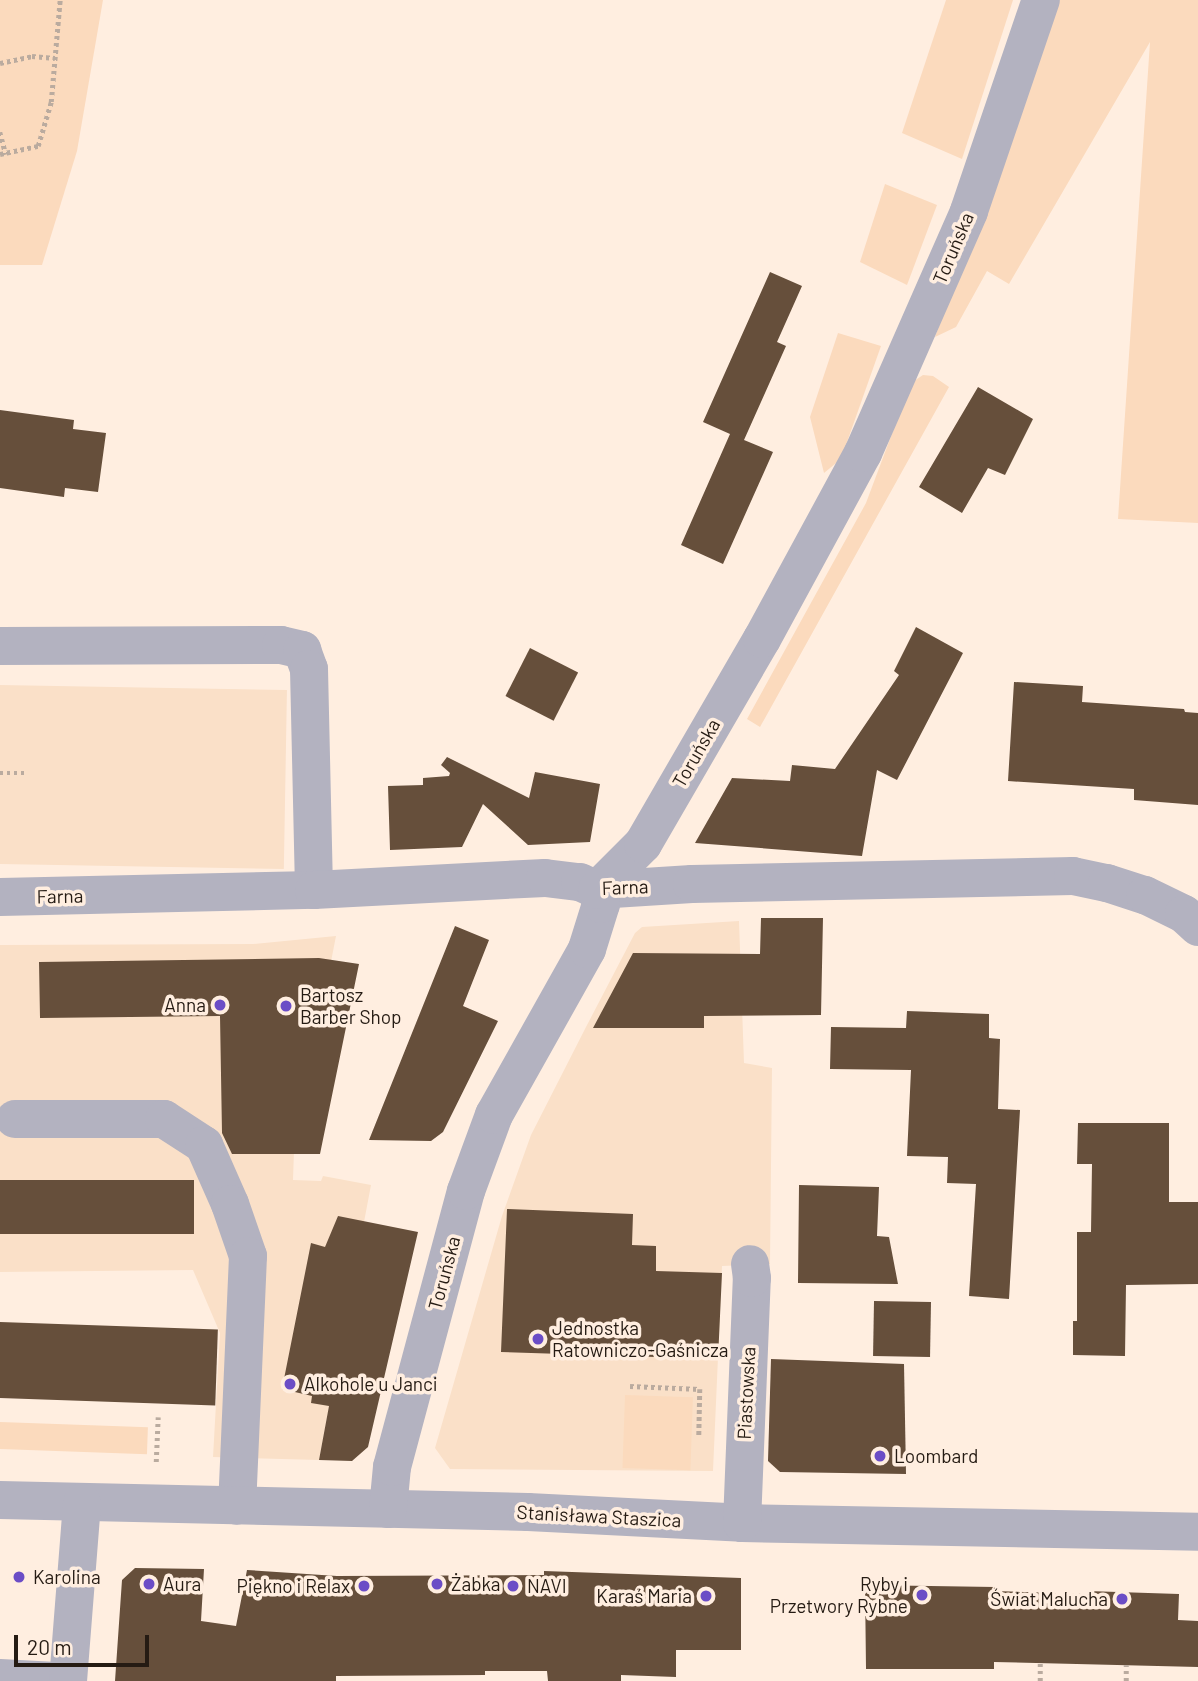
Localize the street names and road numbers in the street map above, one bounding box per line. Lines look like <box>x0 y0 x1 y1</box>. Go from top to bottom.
street label: Toruńska <box>928 209 978 287</box>
street label: Toruńska <box>667 715 725 791</box>
street label: Farna <box>601 875 649 899</box>
street label: Farna <box>36 884 84 908</box>
street label: Toruńska <box>423 1234 465 1312</box>
street label: Piastowska <box>732 1346 760 1440</box>
street label: Stanisława Staszica <box>516 1500 682 1532</box>

